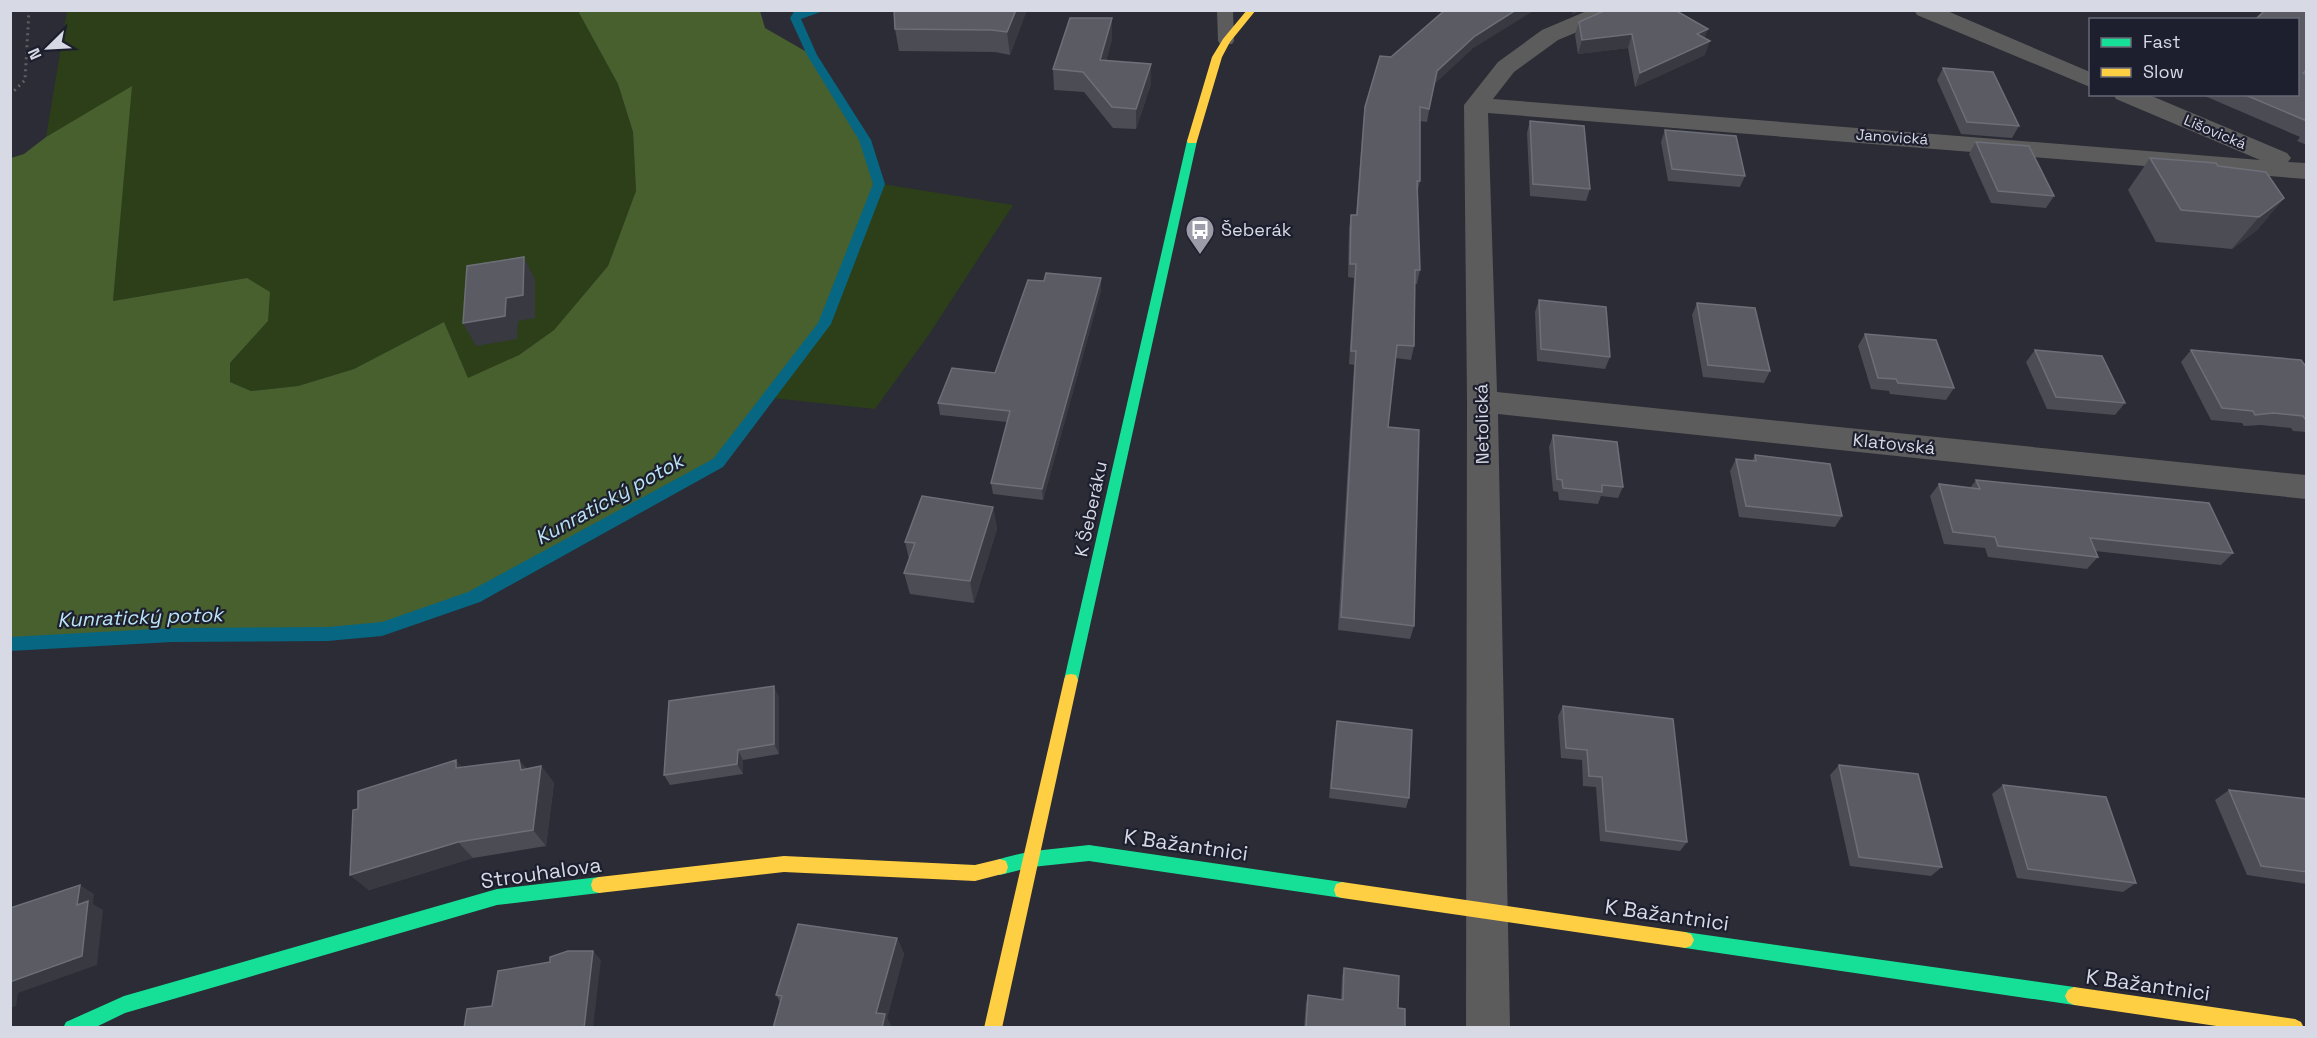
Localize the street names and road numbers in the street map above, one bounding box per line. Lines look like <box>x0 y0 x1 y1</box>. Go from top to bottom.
street label: Lišovická <box>2181 110 2250 153</box>
street label: Janovická <box>1855 124 1929 149</box>
street label: Netolická <box>1469 383 1494 465</box>
street label: Klatovská <box>1852 428 1936 459</box>
street label: K Šeberáku <box>1069 459 1112 559</box>
street label: K Bažantnici <box>1122 822 1250 867</box>
street label: Strouhalova <box>479 851 603 894</box>
street label: K Bažantnici <box>1603 892 1731 937</box>
street label: K Bažantnici <box>2084 962 2212 1007</box>

